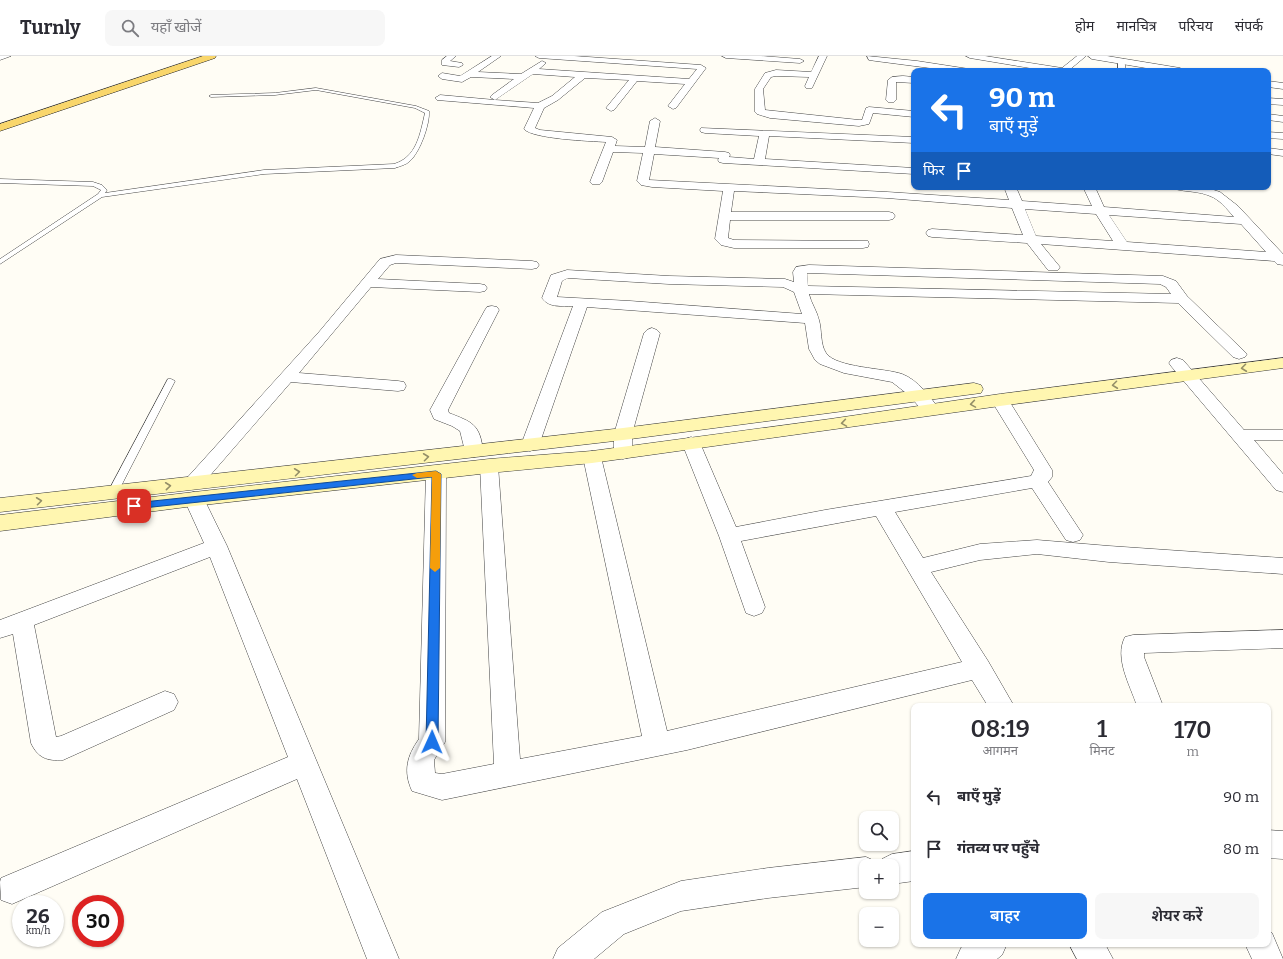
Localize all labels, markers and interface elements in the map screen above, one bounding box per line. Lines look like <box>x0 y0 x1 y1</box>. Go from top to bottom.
search box <box>105 10 385 46</box>
text: Turnly <box>20 16 81 39</box>
icon: search <box>119 17 141 39</box>
text: यहाँ खोजें <box>151 18 202 36</box>
text: होम <box>1075 18 1094 35</box>
text: मानचित्र <box>1116 18 1157 35</box>
text: परिचय <box>1179 18 1213 35</box>
text: संपर्क <box>1235 18 1263 35</box>
text: 90 m <box>989 81 1055 114</box>
icon: left <box>923 84 975 136</box>
text: बाएँ मुड़ें <box>989 115 1038 137</box>
icon: arrive <box>953 160 975 182</box>
text: फिर <box>923 161 945 179</box>
one-way arrow <box>1241 363 1247 372</box>
one-way arrow <box>1112 380 1118 389</box>
one-way arrow <box>970 399 976 408</box>
one-way arrow <box>841 418 847 427</box>
one-way arrow <box>423 453 429 462</box>
one-way arrow <box>294 467 300 476</box>
one-way arrow <box>165 482 171 491</box>
pin <box>117 489 151 523</box>
icon: arrive <box>123 495 145 517</box>
one-way arrow <box>36 497 42 506</box>
text: 08:19 <box>971 715 1030 743</box>
text: 1 <box>1097 715 1107 743</box>
text: 170 <box>1174 716 1211 744</box>
position arrow <box>411 721 453 763</box>
text: आगमन <box>982 743 1018 758</box>
text: मिनट <box>1090 743 1114 758</box>
text: m <box>1187 744 1199 759</box>
icon: left <box>923 786 945 808</box>
text: बाएँ मुड़ें <box>957 787 1001 805</box>
text: 90 m <box>1223 788 1259 806</box>
map controls <box>859 811 899 947</box>
button: search <box>859 811 899 851</box>
icon: arrive <box>923 838 945 860</box>
text: गंतव्य पर पहुँचे <box>957 839 1040 857</box>
text: 80 m <box>1223 840 1259 858</box>
button: + <box>859 859 899 899</box>
button: बाहर <box>923 893 1087 939</box>
button: शेयर करें <box>1095 893 1259 939</box>
speed limit sign: 30 <box>72 895 124 947</box>
text: 26 <box>26 904 50 928</box>
button: − <box>859 907 899 947</box>
text: km/h <box>26 925 50 937</box>

